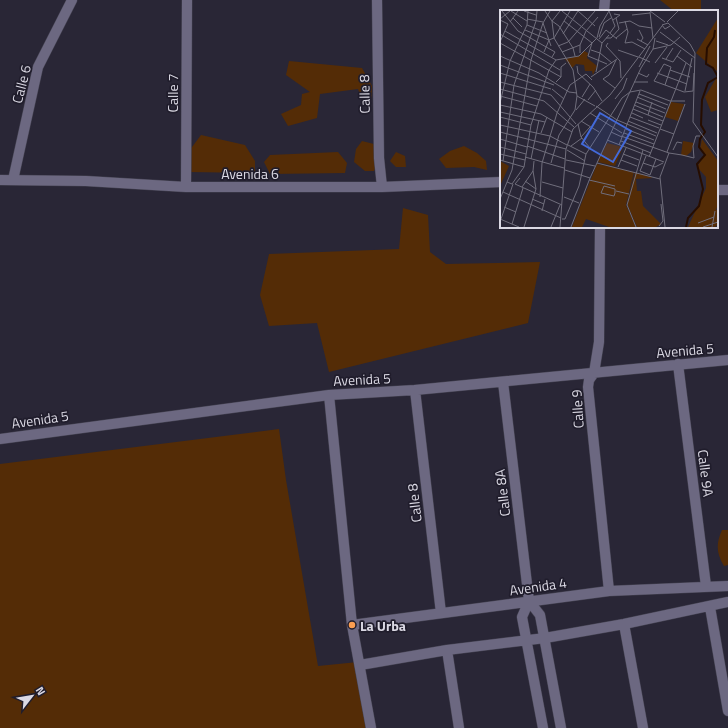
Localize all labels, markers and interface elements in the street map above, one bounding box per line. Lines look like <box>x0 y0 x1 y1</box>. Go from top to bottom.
inset map <box>500 10 718 228</box>
street label: Calle 6 <box>6 62 36 106</box>
street label: Calle 7 <box>162 73 183 113</box>
street label: Calle 8 <box>353 74 375 114</box>
street label: Avenida 6 <box>221 163 279 184</box>
street label: Avenida 5 <box>655 337 715 363</box>
street label: Avenida 5 <box>333 367 392 391</box>
street label: Calle 9 <box>565 389 589 429</box>
street label: Avenida 5 <box>10 405 70 433</box>
street label: Calle 9A <box>693 448 719 498</box>
street label: Calle 8A <box>489 468 515 518</box>
street label: Calle 8 <box>401 482 427 524</box>
street label: Avenida 4 <box>508 572 568 600</box>
place label: La Urba <box>360 615 406 636</box>
marker: La Urba <box>347 620 357 630</box>
north arrow <box>12 676 52 716</box>
text: N <box>32 683 49 698</box>

